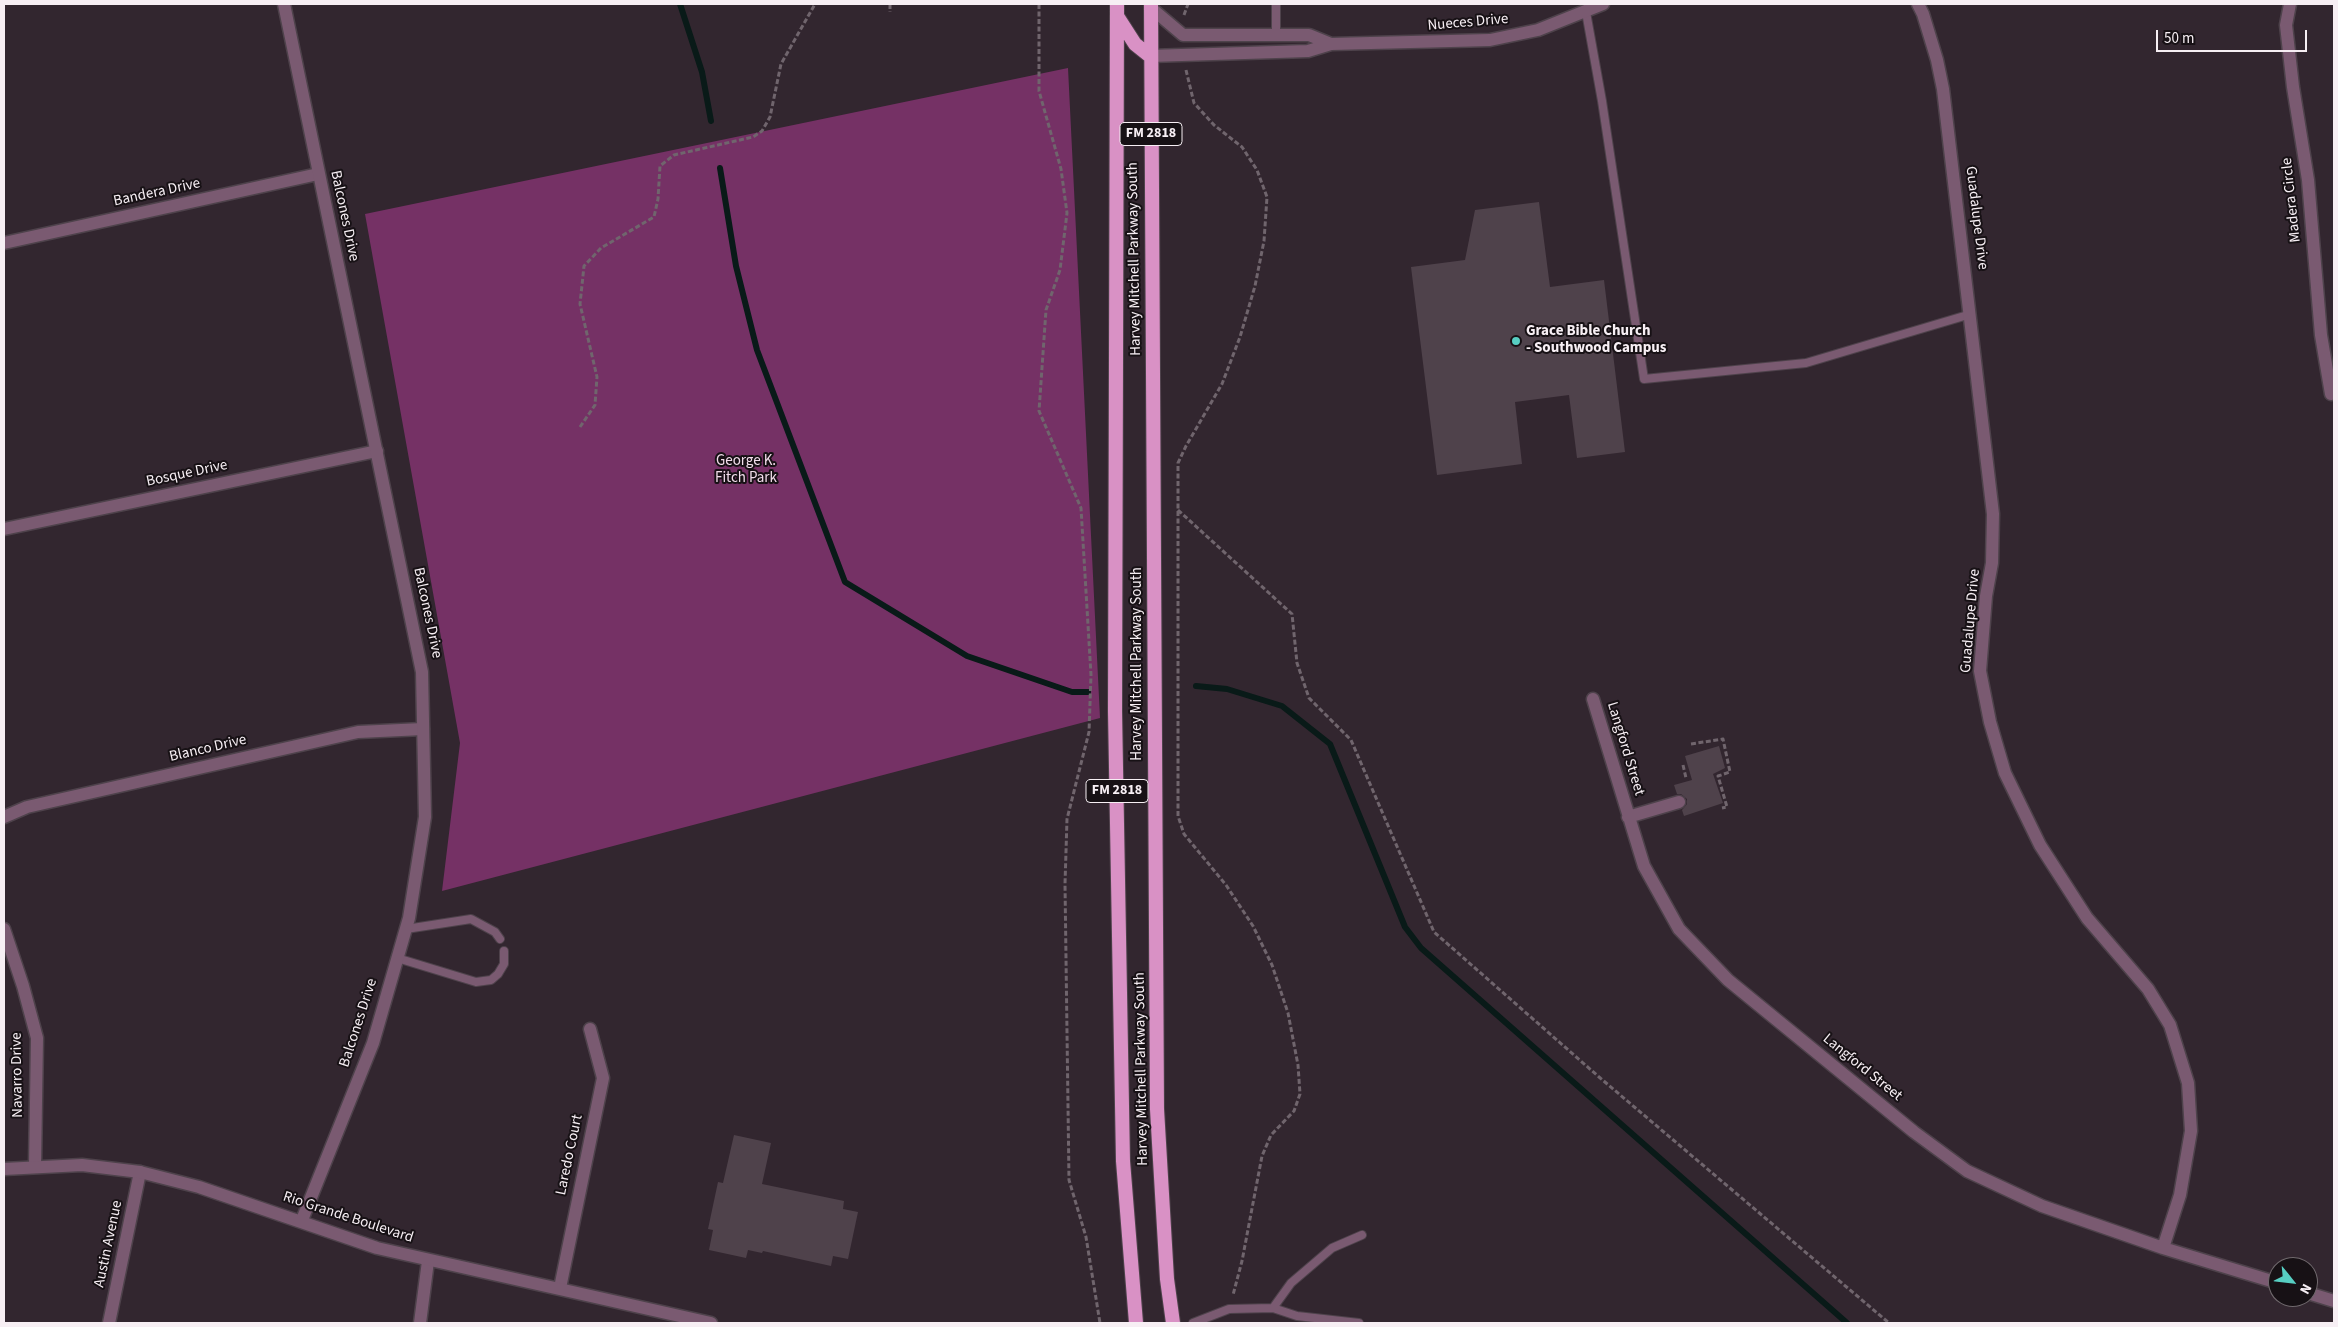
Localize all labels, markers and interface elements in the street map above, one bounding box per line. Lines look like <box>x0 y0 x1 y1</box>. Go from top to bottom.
street label: Nueces Drive <box>1427 11 1509 35</box>
scale bar <box>2158 20 2309 52</box>
text: 50 m <box>2164 28 2194 49</box>
road number: FM 2818 <box>1120 122 1182 146</box>
street label: Madera Circle <box>2279 157 2305 243</box>
street label: Harvey Mitchell Parkway South <box>1124 162 1146 356</box>
street label: Guadalupe Drive <box>1961 165 1991 271</box>
street label: Balcones Drive <box>326 169 362 263</box>
street label: Bandera Drive <box>112 175 202 211</box>
place label: Grace Bible Church - Southwood Campus <box>1526 323 1666 358</box>
marker: Grace Bible Church - Southwood Campus <box>1510 335 1522 347</box>
park label: George K. Fitch Park <box>715 453 777 488</box>
street label: Bosque Drive <box>145 457 229 491</box>
street label: Balcones Drive <box>409 566 445 660</box>
street label: Harvey Mitchell Parkway South <box>1129 567 1147 761</box>
street label: Guadalupe Drive <box>1957 568 1985 674</box>
street label: Langford Street <box>1602 700 1648 798</box>
street label: Blanco Drive <box>168 731 248 767</box>
road number: FM 2818 <box>1086 779 1148 802</box>
street label: Harvey Mitchell Parkway South <box>1131 972 1153 1166</box>
street label: Balcones Drive <box>336 976 382 1070</box>
street label: Langford Street <box>1819 1031 1905 1105</box>
street label: Navarro Drive <box>8 1032 28 1118</box>
street label: Laredo Court <box>553 1113 587 1197</box>
street label: Rio Grande Boulevard <box>281 1188 415 1248</box>
street label: Austin Avenue <box>91 1199 127 1289</box>
north arrow <box>2268 1257 2318 1307</box>
text: N <box>2294 1280 2316 1298</box>

